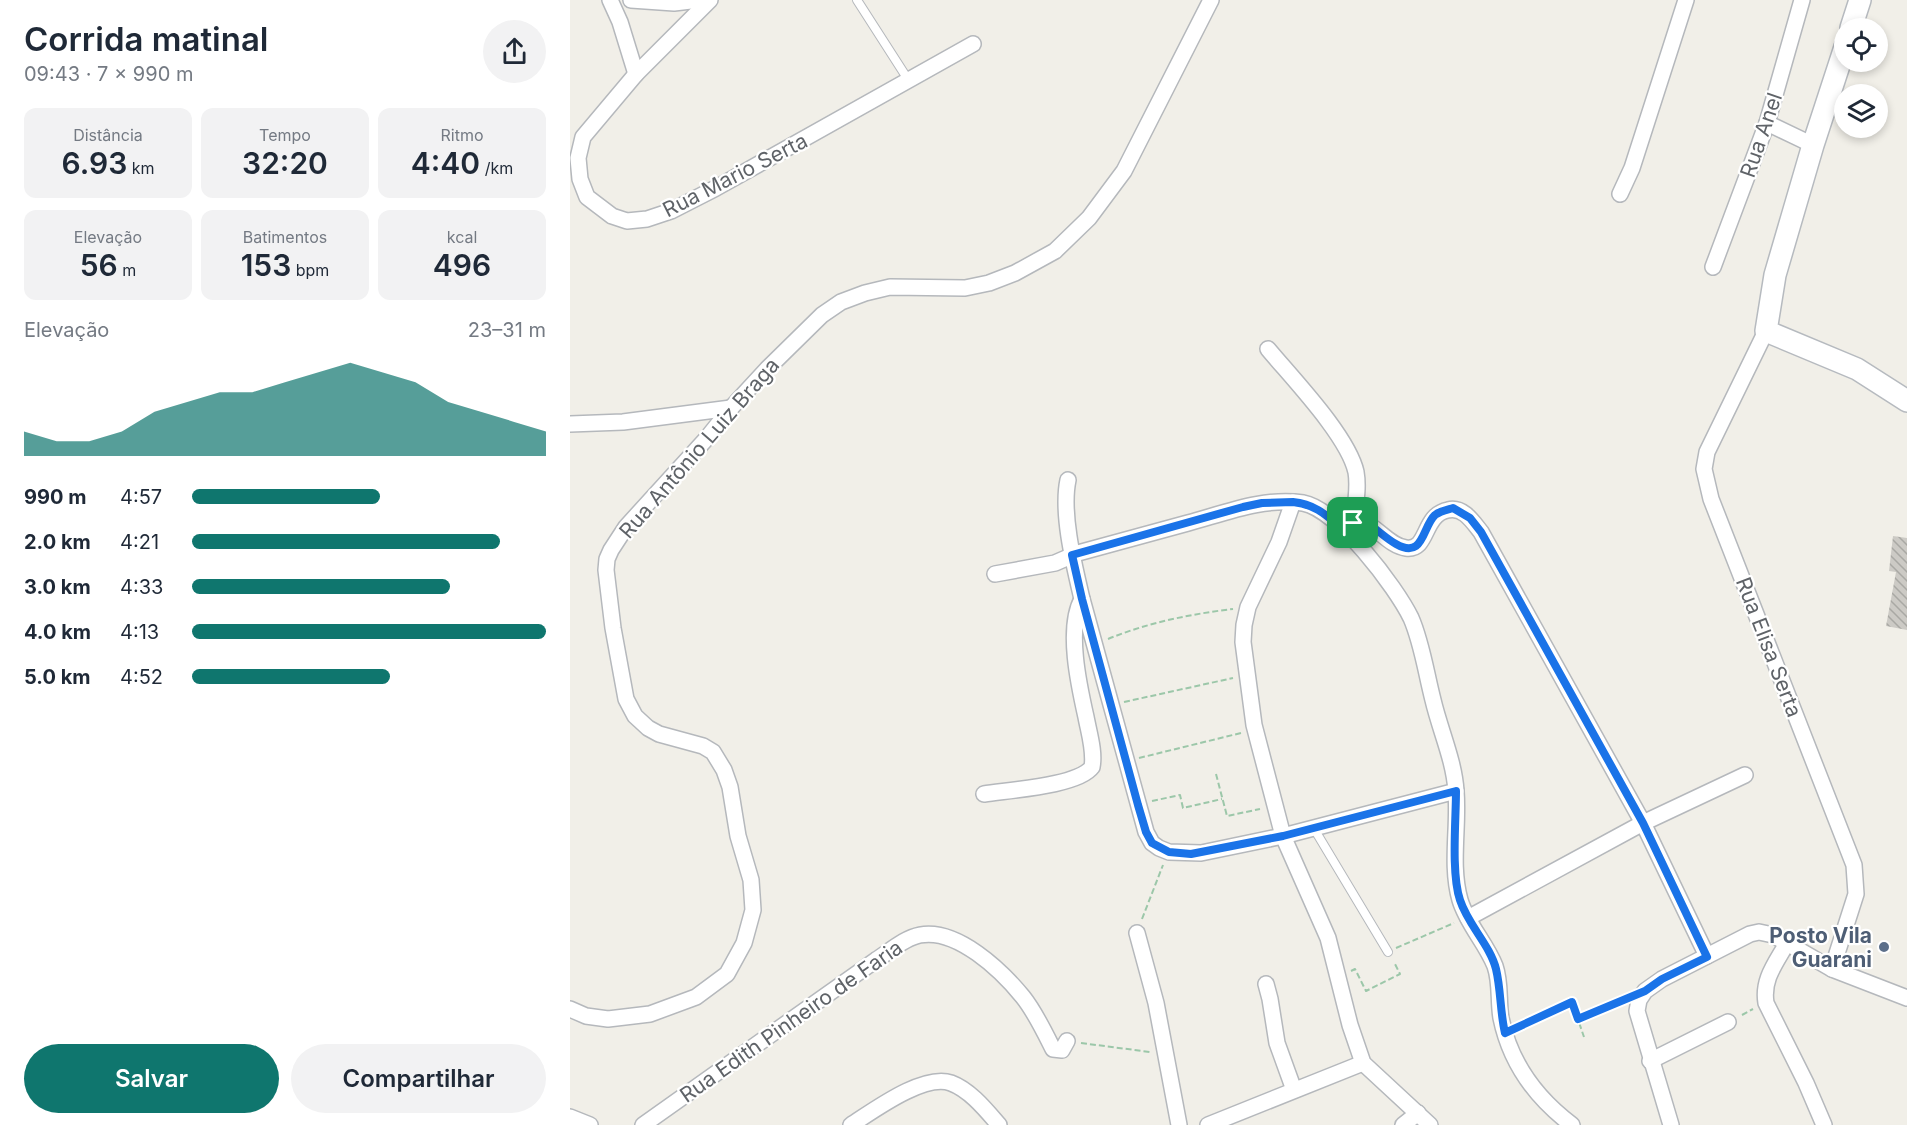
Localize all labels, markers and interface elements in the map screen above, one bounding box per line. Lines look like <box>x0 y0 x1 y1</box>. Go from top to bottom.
map controls <box>1834 18 1888 138</box>
button: locate <box>1834 18 1888 72</box>
text: Corrida matinal <box>24 19 268 59</box>
button: share <box>483 20 546 83</box>
text: 09:43 · 7 × 990 m <box>24 62 193 86</box>
button: layers <box>1834 84 1888 138</box>
street label: Rua Anel <box>1735 89 1787 181</box>
text: Distância <box>73 125 143 145</box>
text: Tempo <box>259 125 311 145</box>
text: Ritmo <box>440 125 484 145</box>
street label: Rua Mario Serta <box>659 128 811 222</box>
text: 6.93 <box>61 145 127 181</box>
text: 32:20 <box>242 145 328 181</box>
text: 4:40 <box>411 145 480 181</box>
text: km <box>127 158 155 178</box>
text: /km <box>480 158 513 178</box>
text: Elevação <box>74 227 142 247</box>
text: Batimentos <box>243 227 327 247</box>
text: kcal <box>447 227 477 247</box>
text: 56 <box>80 247 118 283</box>
text: 153 <box>241 247 291 283</box>
text: 496 <box>433 247 491 283</box>
text: m <box>118 260 136 280</box>
text: bpm <box>291 260 329 280</box>
text: Elevação <box>24 318 109 342</box>
text: 23–31 m <box>468 318 546 342</box>
street label: Rua Antônio Luiz Braga <box>614 353 784 543</box>
text: 990 m <box>24 485 86 509</box>
text: 4:57 <box>120 485 162 509</box>
pin <box>1327 497 1378 548</box>
icon: arrive <box>1336 506 1369 539</box>
text: 2.0 km <box>24 530 91 554</box>
text: 4:21 <box>120 530 159 554</box>
street label: Rua Elisa Serta <box>1731 573 1807 721</box>
text: 3.0 km <box>24 575 91 599</box>
text: 4:33 <box>120 575 163 599</box>
text: 4.0 km <box>24 620 91 644</box>
text: 4:13 <box>120 620 159 644</box>
text: 5.0 km <box>24 665 91 689</box>
text: 4:52 <box>120 665 163 689</box>
place label: Posto Vila Guarani <box>1769 923 1872 972</box>
street label: Rua Edith Pinheiro de Faria <box>675 935 907 1107</box>
marker: Posto Vila Guarani <box>1877 940 1891 954</box>
button: Salvar <box>24 1044 279 1113</box>
button: Compartilhar <box>291 1044 546 1113</box>

